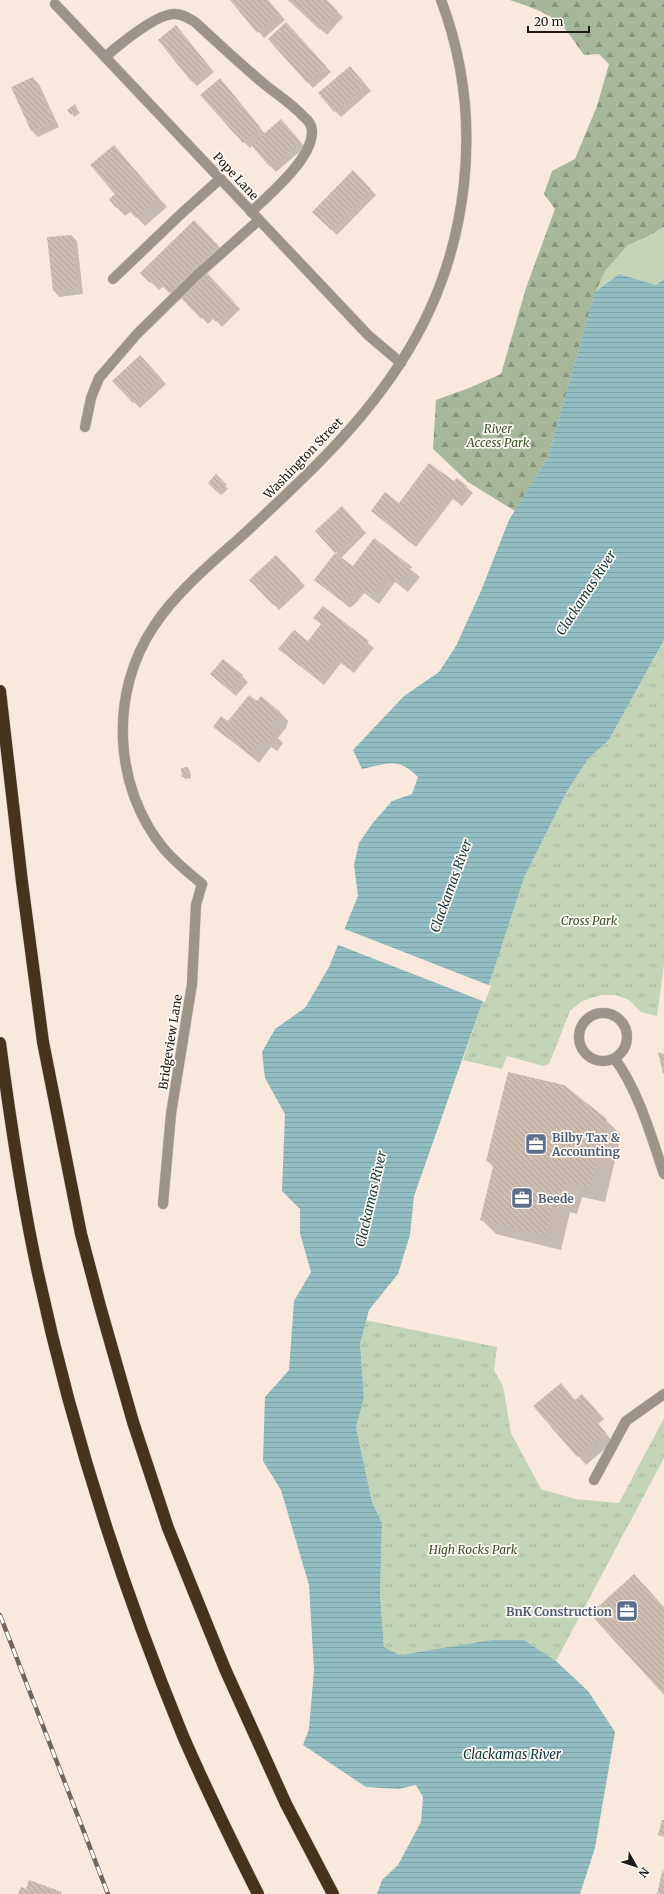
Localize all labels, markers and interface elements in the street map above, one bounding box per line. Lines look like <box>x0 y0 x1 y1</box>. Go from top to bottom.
scale bar <box>528 8 589 34</box>
text: 20 m <box>534 14 563 29</box>
street label: Pope Lane <box>210 149 262 203</box>
street label: Washington Street <box>260 414 346 502</box>
park label: River Access Park <box>466 421 530 450</box>
water label: Clackamas River <box>552 547 620 639</box>
water label: Clackamas River <box>426 836 476 935</box>
park label: Cross Park <box>561 913 618 928</box>
street label: Bridgeview Lane <box>155 993 185 1091</box>
place label: Bilby Tax & Accounting <box>551 1130 620 1159</box>
office icon: Bilby Tax & Accounting <box>523 1131 549 1157</box>
water label: Clackamas River <box>352 1149 390 1249</box>
office icon: Beede <box>509 1185 535 1211</box>
place label: Beede <box>538 1191 574 1206</box>
park label: High Rocks Park <box>428 1542 518 1557</box>
office icon: BnK Construction <box>614 1598 640 1624</box>
place label: BnK Construction <box>506 1604 612 1619</box>
water label: Clackamas River <box>463 1746 562 1763</box>
north arrow <box>616 1846 656 1886</box>
text: N <box>635 1865 652 1880</box>

